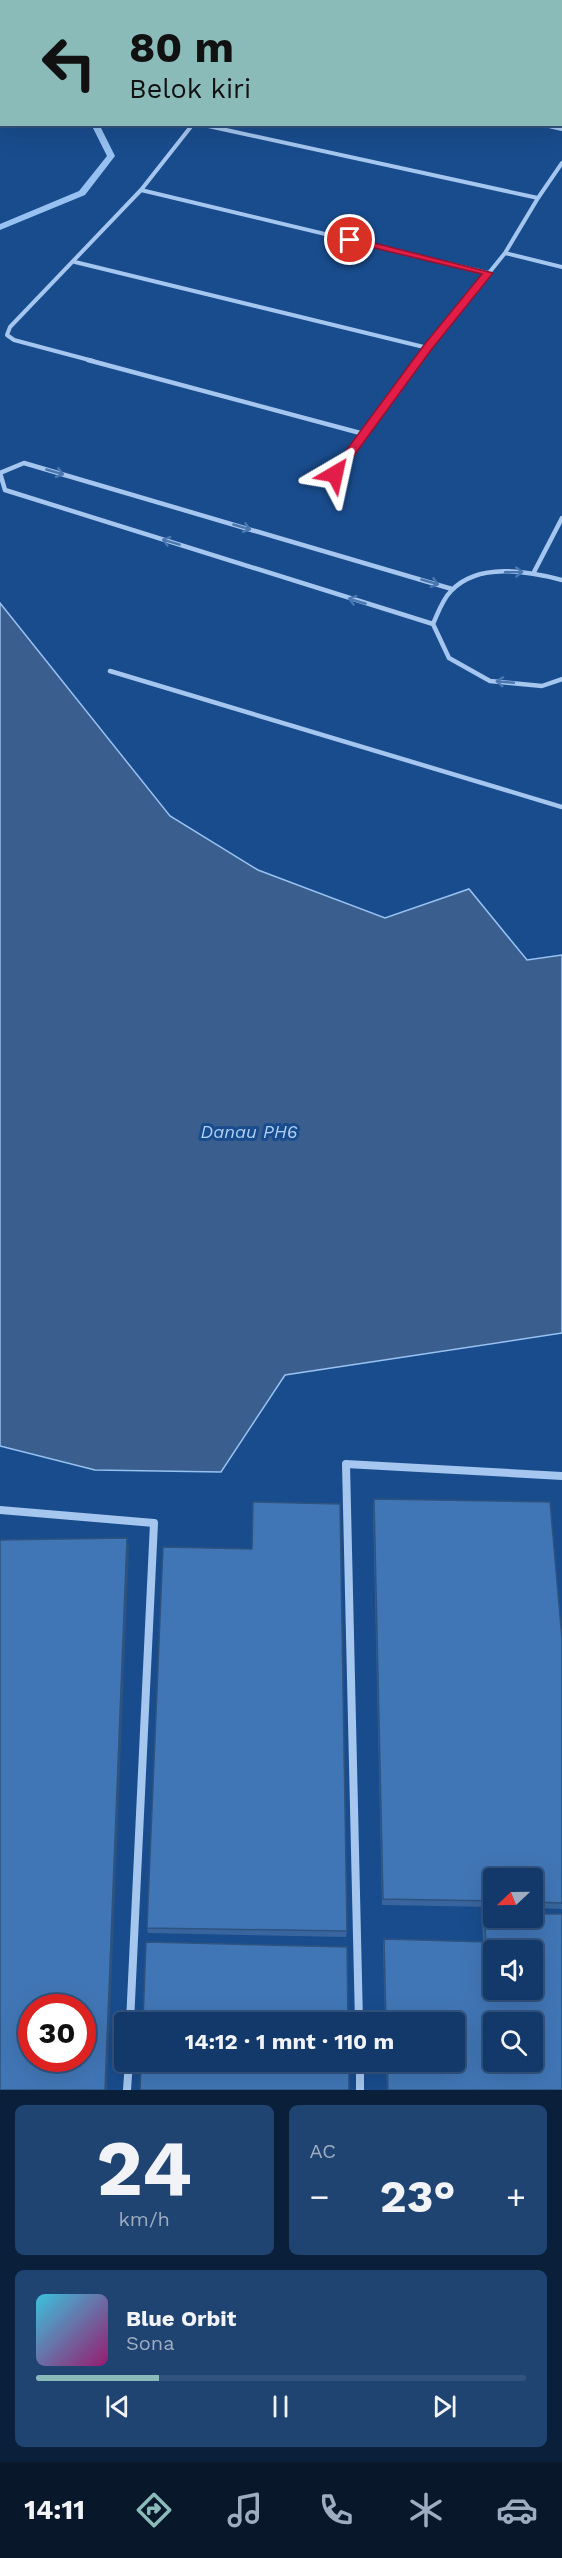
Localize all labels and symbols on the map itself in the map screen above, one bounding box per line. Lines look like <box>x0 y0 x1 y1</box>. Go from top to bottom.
pin <box>324 214 375 265</box>
position arrow <box>303 442 367 506</box>
one-way arrow <box>45 467 64 478</box>
one-way arrow <box>233 522 252 533</box>
one-way arrow <box>162 536 181 547</box>
one-way arrow <box>503 566 523 578</box>
one-way arrow <box>420 577 439 588</box>
one-way arrow <box>348 594 367 605</box>
one-way arrow <box>495 676 515 687</box>
water label: Danau PH6 <box>201 1121 298 1142</box>
north arrow <box>483 1868 543 1928</box>
speed limit sign: 30 <box>18 1994 96 2072</box>

